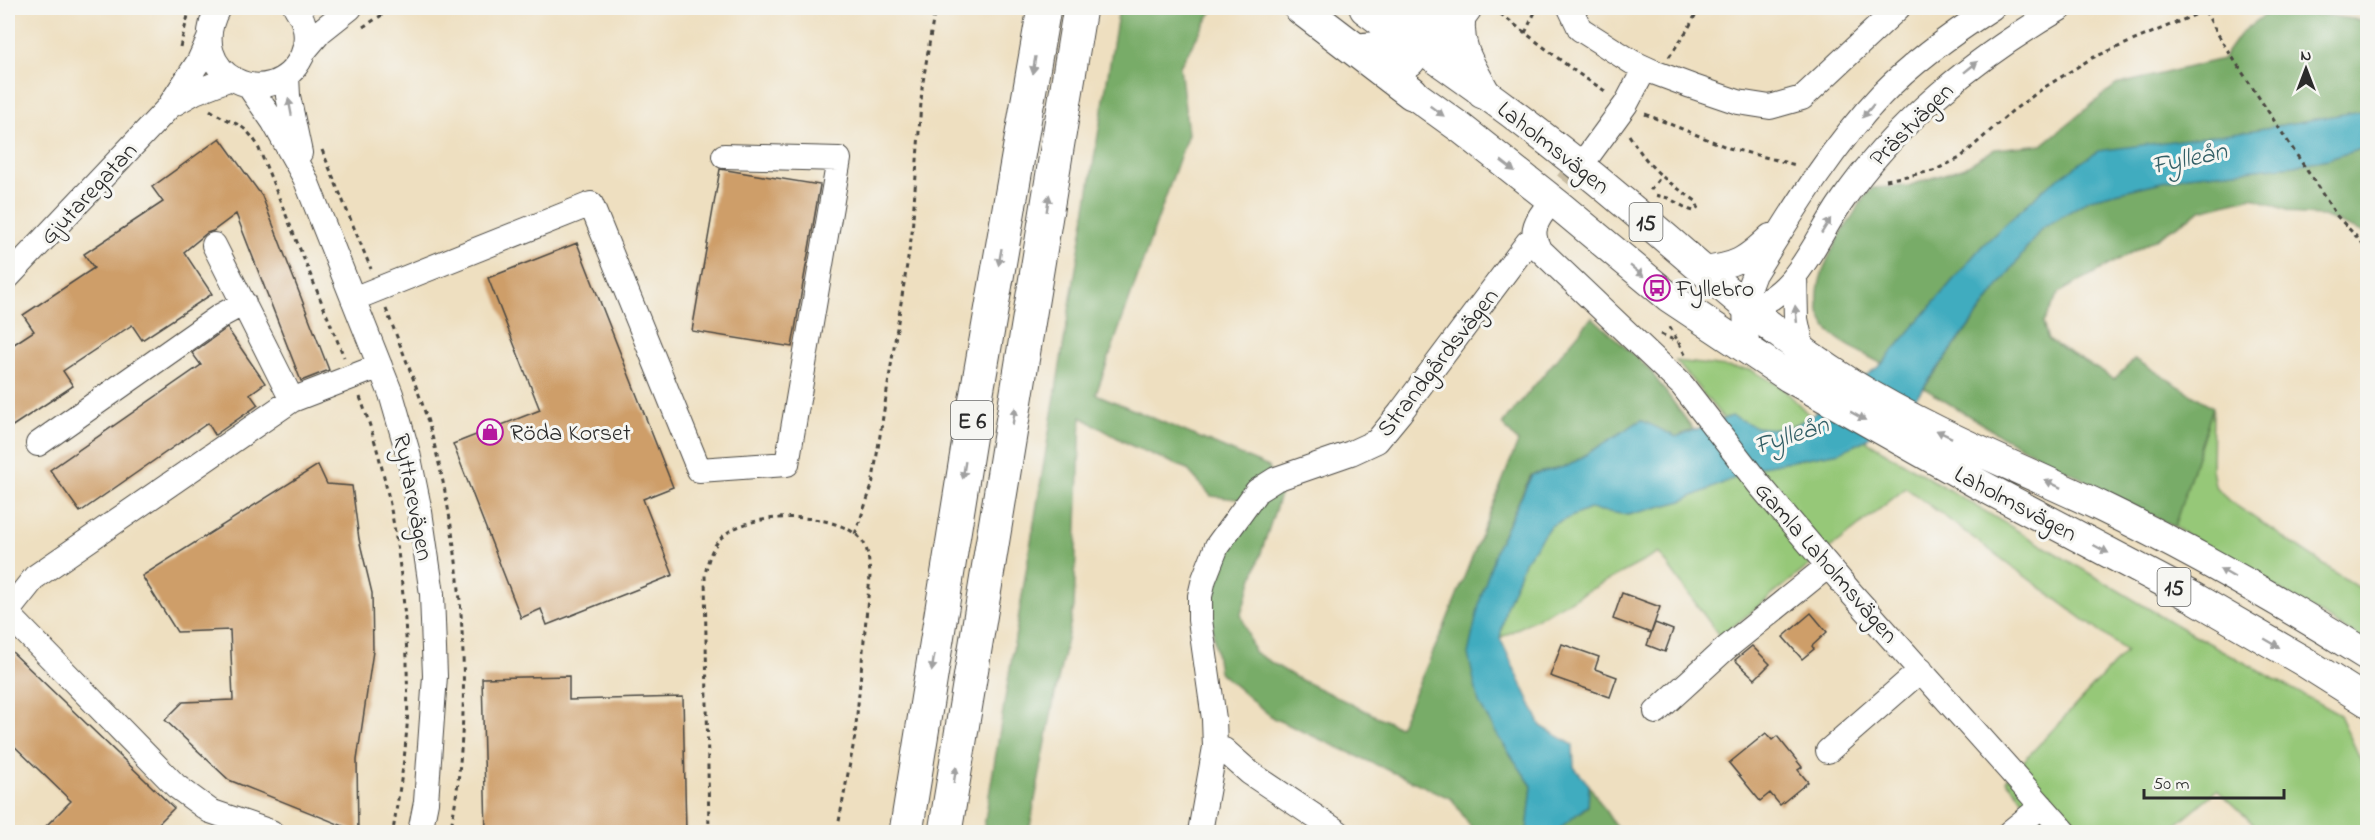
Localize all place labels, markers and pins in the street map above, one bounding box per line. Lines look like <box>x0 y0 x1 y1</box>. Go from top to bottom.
bus stop icon: Fyllebro <box>1642 273 1672 303</box>
place label: Fyllebro <box>1675 273 1754 309</box>
shop icon: Röda Korset <box>475 417 505 447</box>
place label: Röda Korset <box>510 417 631 452</box>

